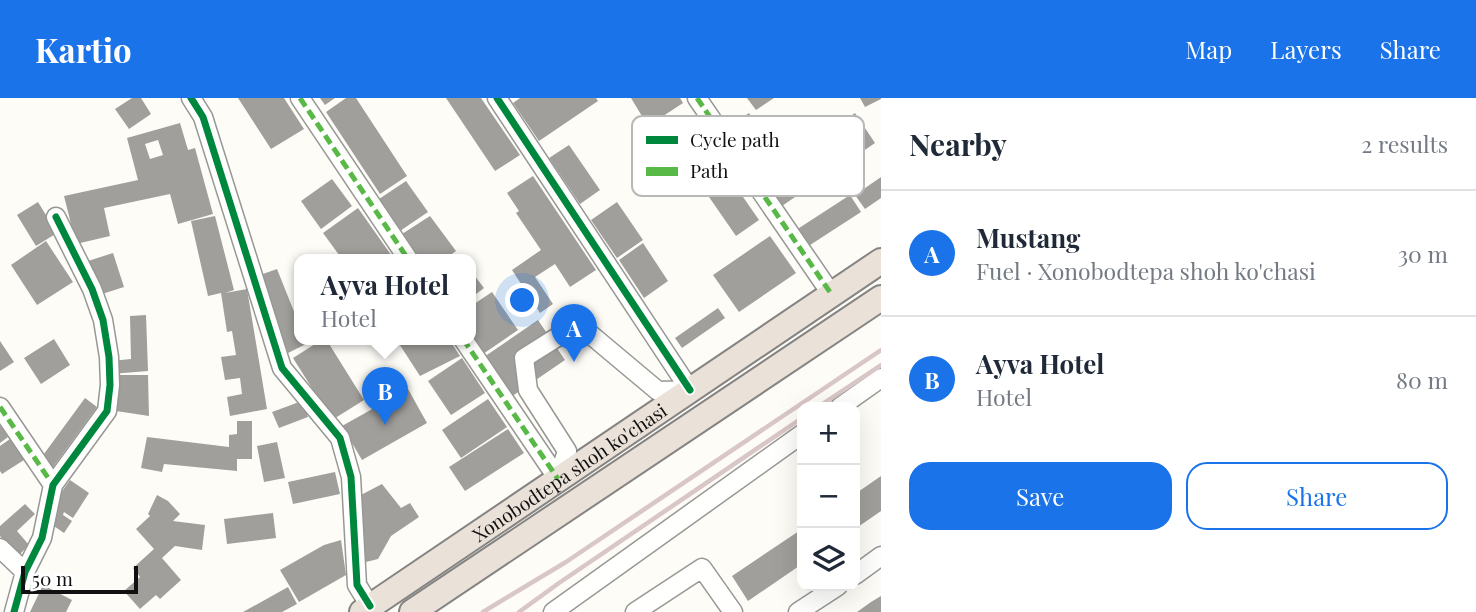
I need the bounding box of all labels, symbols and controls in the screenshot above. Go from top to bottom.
text: Kartio [35,27,132,71]
text: Map [1186,33,1232,65]
text: Layers [1270,33,1342,65]
text: Share [1380,33,1441,65]
legend [632,116,864,196]
text: Nearby [909,124,1007,164]
text: Cycle path [690,126,780,152]
text: 2 results [1361,128,1448,159]
text: Path [690,157,728,183]
text: Mustang [976,220,1080,255]
text: A [924,238,940,269]
text: 30 m [1398,238,1448,269]
popup [294,254,476,345]
text: Fuel · Xonobodtepa shoh ko'chasi [976,255,1316,286]
text: Ayva Hotel [321,267,449,302]
your location [505,283,539,317]
text: Hotel [321,302,377,333]
pin: A [551,304,597,362]
text: Ayva Hotel [976,346,1104,381]
text: B [924,364,940,395]
text: 80 m [1396,364,1448,395]
pin: B [362,367,408,425]
text: Hotel [976,381,1032,412]
street label: Xonobodtepa shoh ko'chasi [467,397,672,547]
map controls [797,402,860,591]
button: + [797,402,860,465]
button: Save [909,462,1172,530]
button: Share [1186,462,1448,530]
button: − [797,465,860,528]
button: layers [797,528,860,591]
scale bar [21,563,138,595]
text: 50 m [32,565,73,591]

